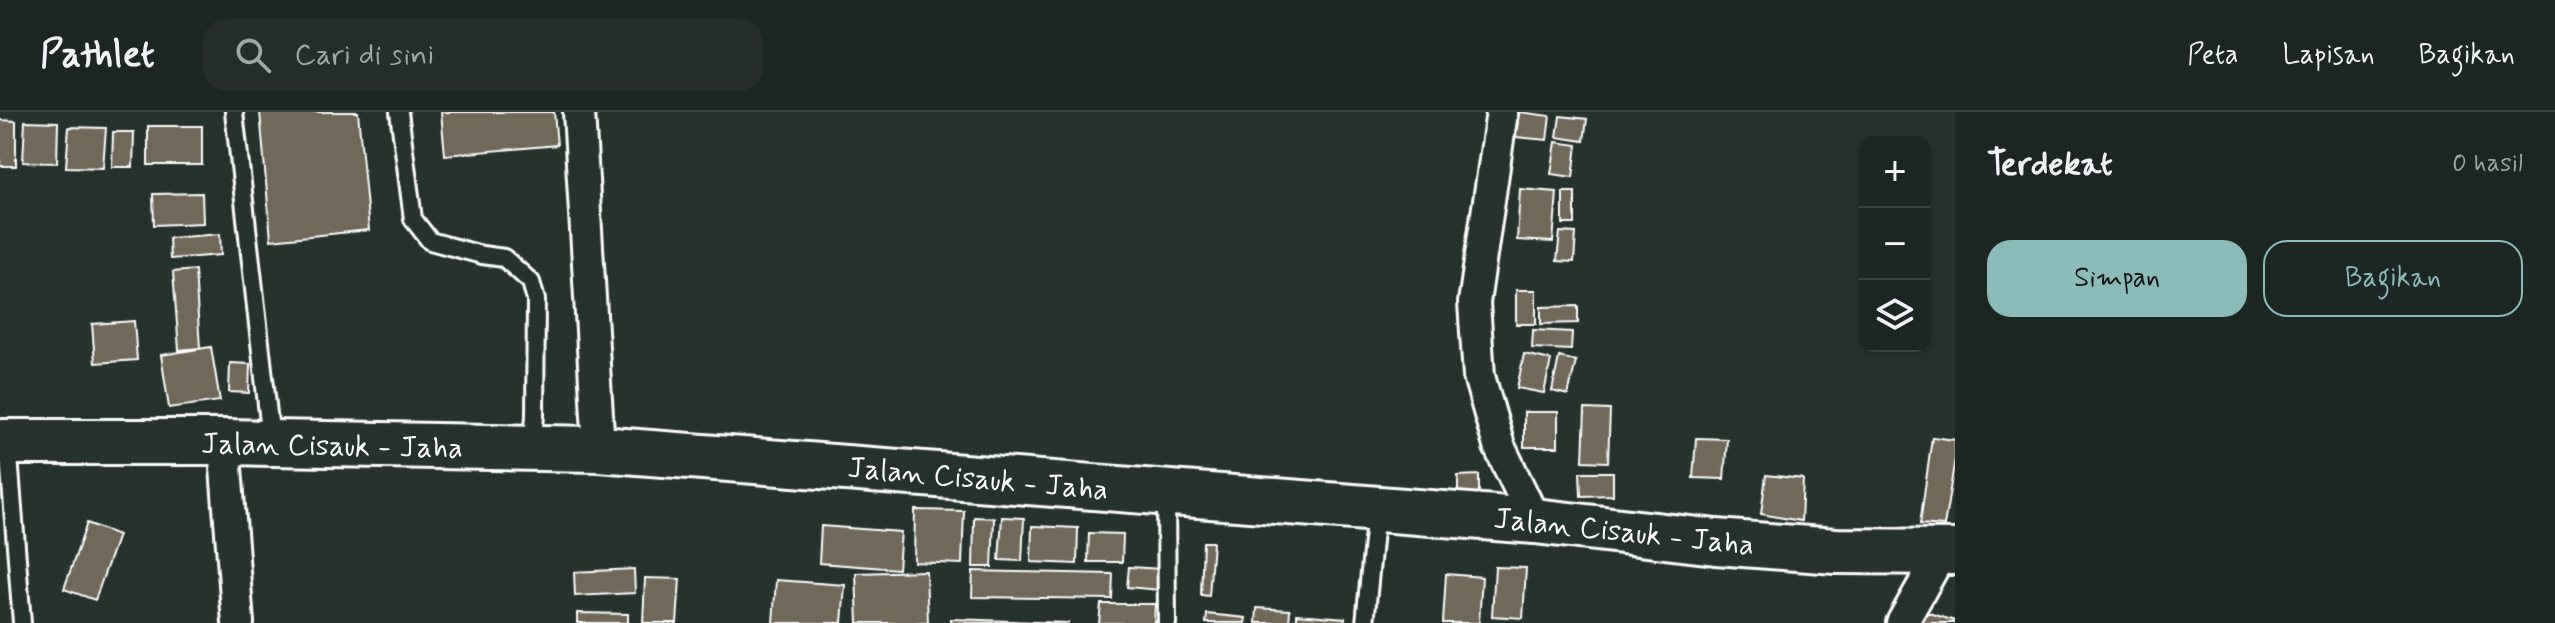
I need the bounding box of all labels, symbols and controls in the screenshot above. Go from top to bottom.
search box [203,19,763,91]
text: Pathlet [40,31,155,80]
icon: search [231,33,275,77]
text: Cari di sini [295,36,434,75]
text: Peta [2187,37,2238,74]
text: Lapisan [2282,37,2375,74]
text: Bagikan [2419,37,2515,74]
map controls [1859,136,1931,352]
button: + [1859,136,1931,208]
text: Terdekat [1987,142,2113,187]
text: 0 hasil [2452,147,2523,181]
button: − [1859,208,1931,280]
button: Simpan [1987,240,2247,317]
button: Bagikan [2263,240,2523,317]
button: layers [1859,280,1931,352]
street label: Jalan Cisauk - Jaha [201,425,463,468]
street label: Jalan Cisauk - Jaha [846,449,1110,510]
street label: Jalan Cisauk - Jaha [1492,499,1756,566]

